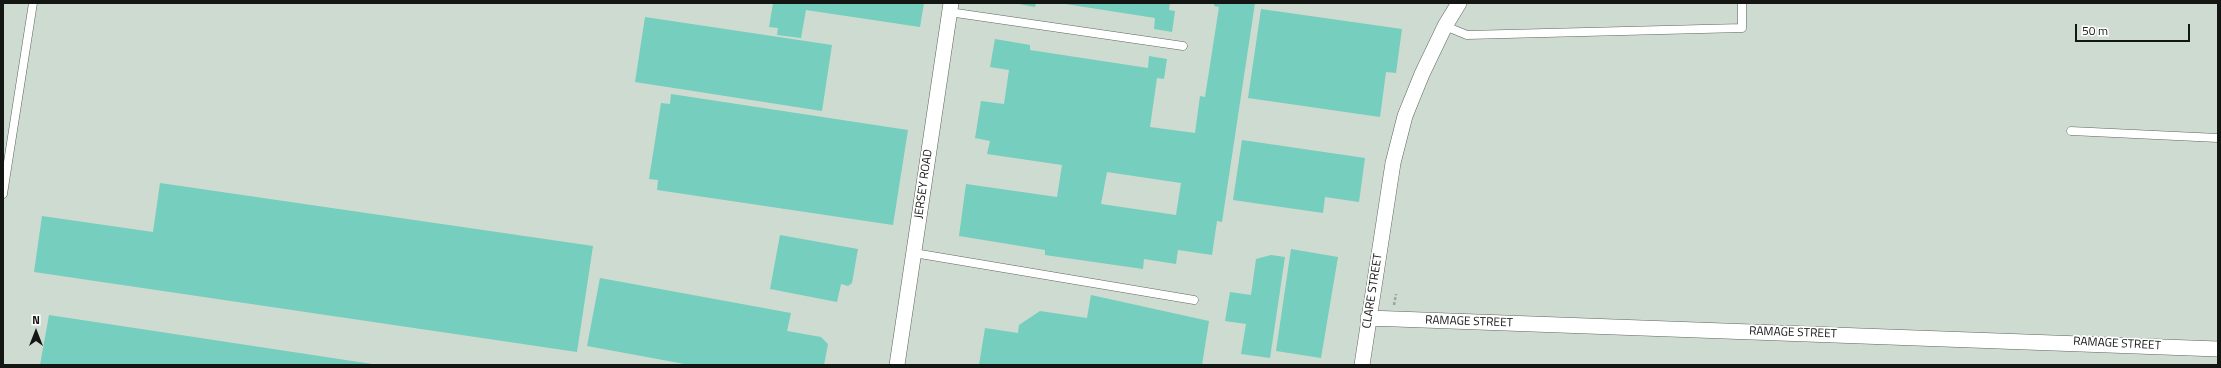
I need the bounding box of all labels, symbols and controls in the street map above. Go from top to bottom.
scale bar [2077,16,2192,42]
text: 50 m [2082,21,2108,40]
street label: JERSEY ROAD [912,148,936,220]
street label: CLARE STREET [1360,252,1386,330]
north arrow [16,312,56,352]
text: N [32,312,40,328]
street label: RAMAGE STREET [1425,313,1513,331]
street label: RAMAGE STREET [1749,324,1837,342]
street label: RAMAGE STREET [2073,335,2161,353]

